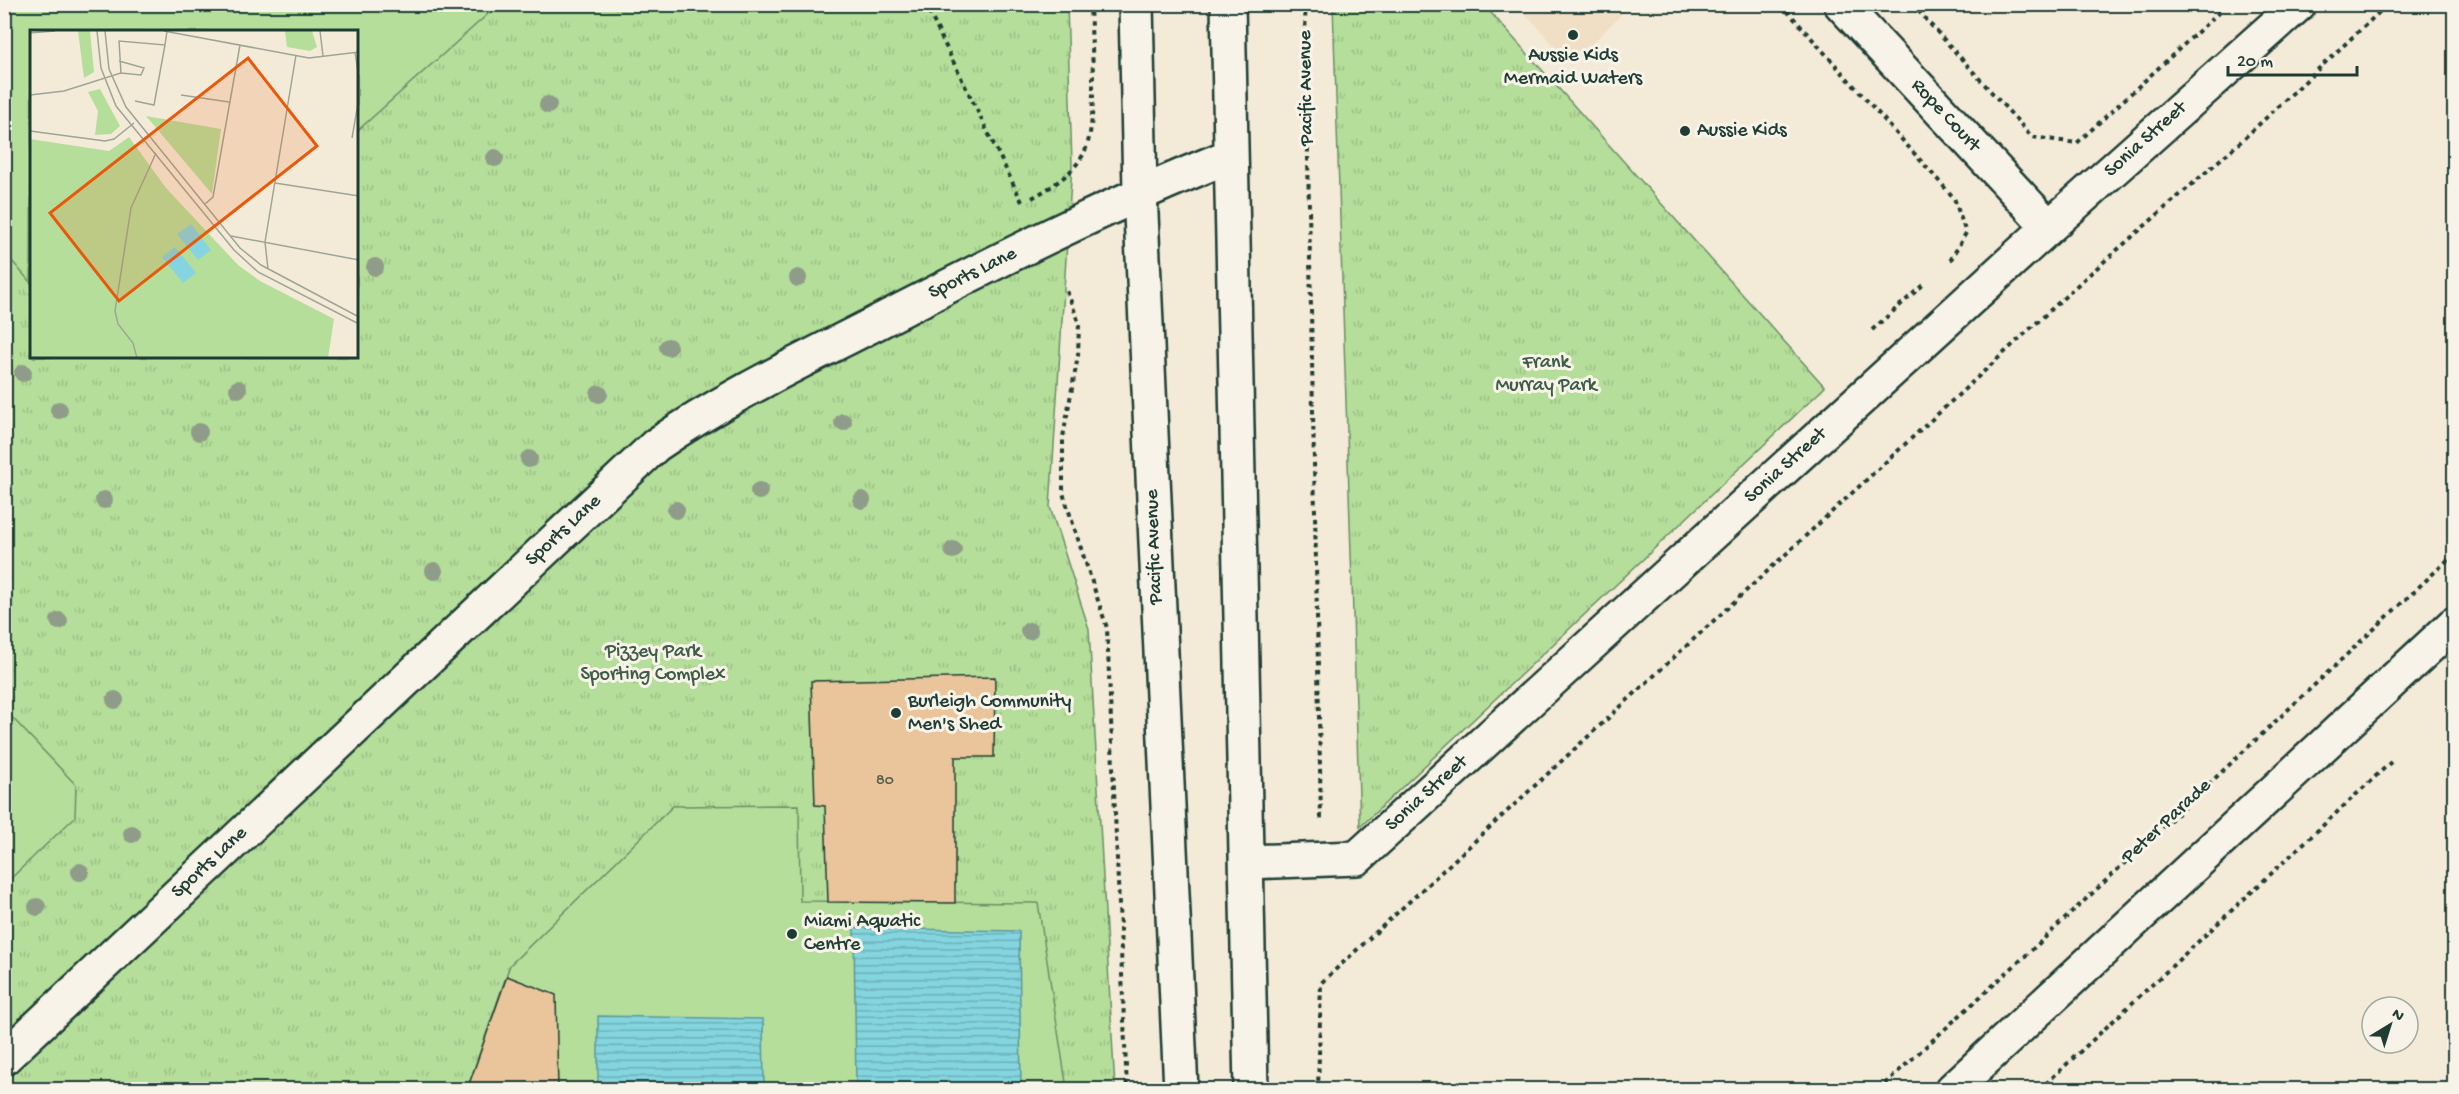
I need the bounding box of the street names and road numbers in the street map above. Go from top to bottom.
street label: Pacific Avenue [1294,29,1320,147]
street label: Rope Court [1905,75,1986,159]
street label: Sonia Street [2100,96,2193,183]
street label: Sports Lane [925,243,1021,305]
street label: Sonia Street [1740,422,1833,509]
street label: Pacific Avenue [1141,488,1169,606]
street label: Sports Lane [521,490,607,572]
street label: Sonia Street [1381,750,1474,837]
street label: Peter Parade [2117,774,2217,870]
street label: Sports Lane [167,822,253,904]

